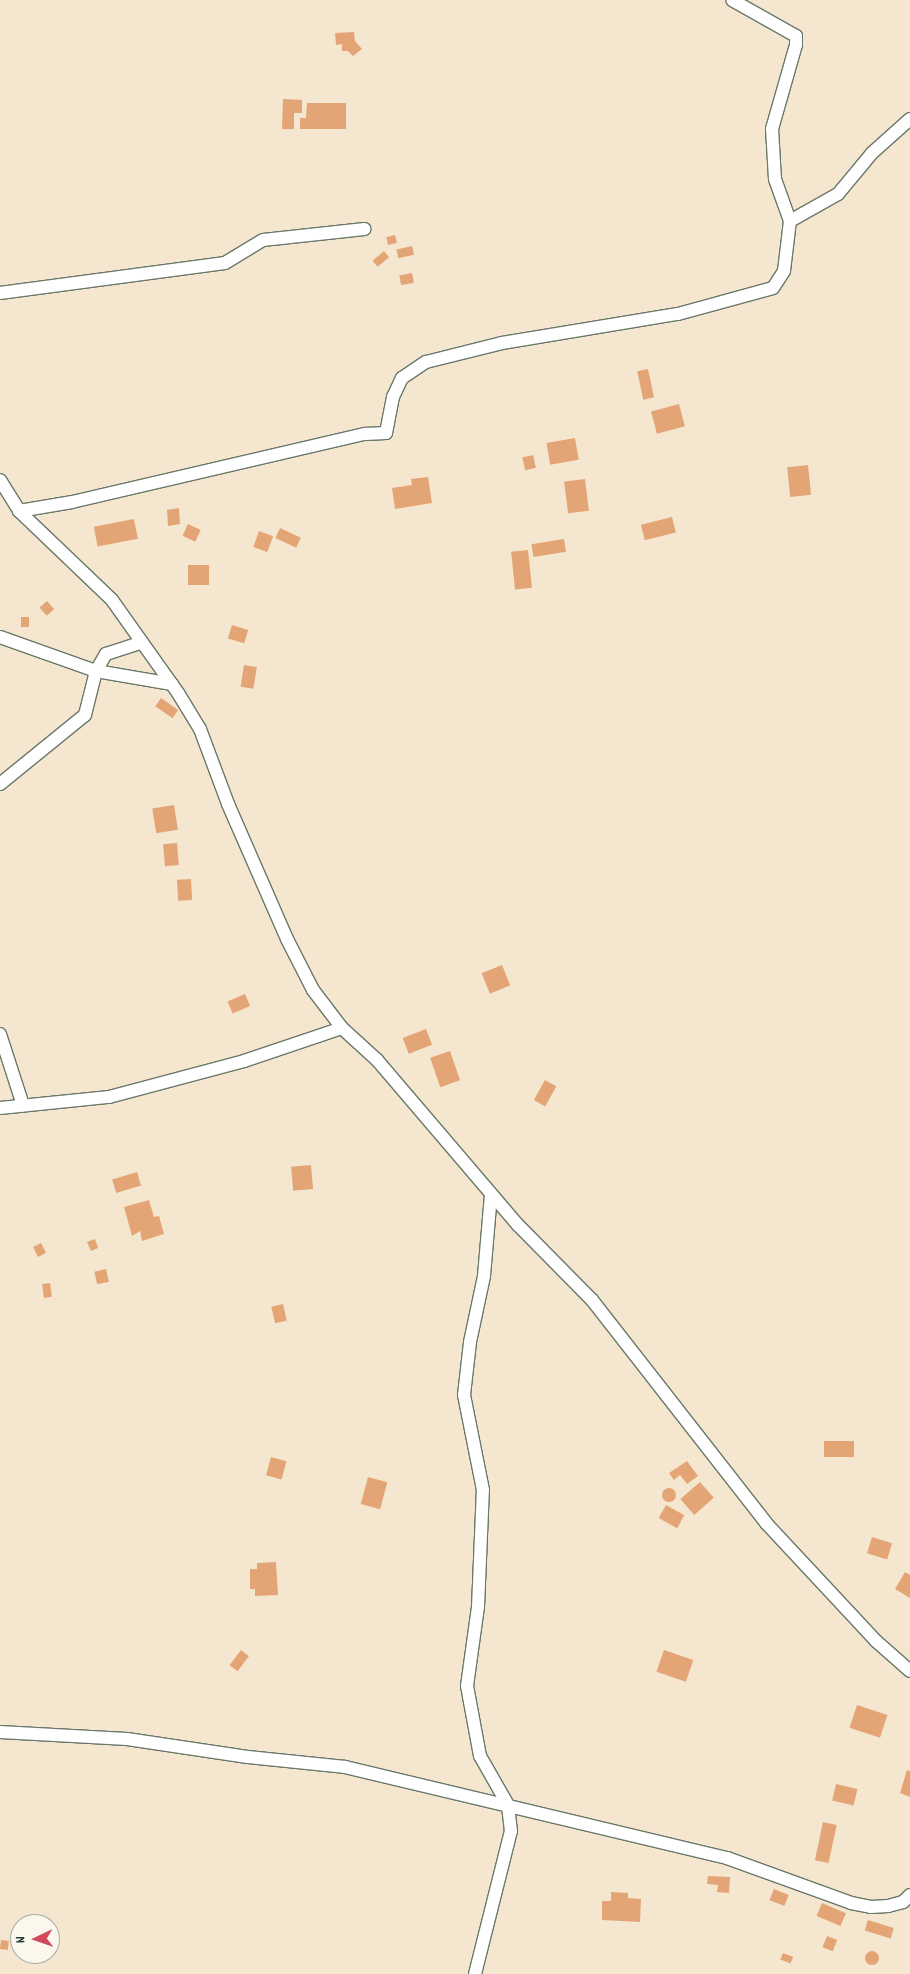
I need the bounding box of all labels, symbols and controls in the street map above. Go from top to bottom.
north arrow [10,1914,60,1964]
text: N [11,1936,31,1944]

